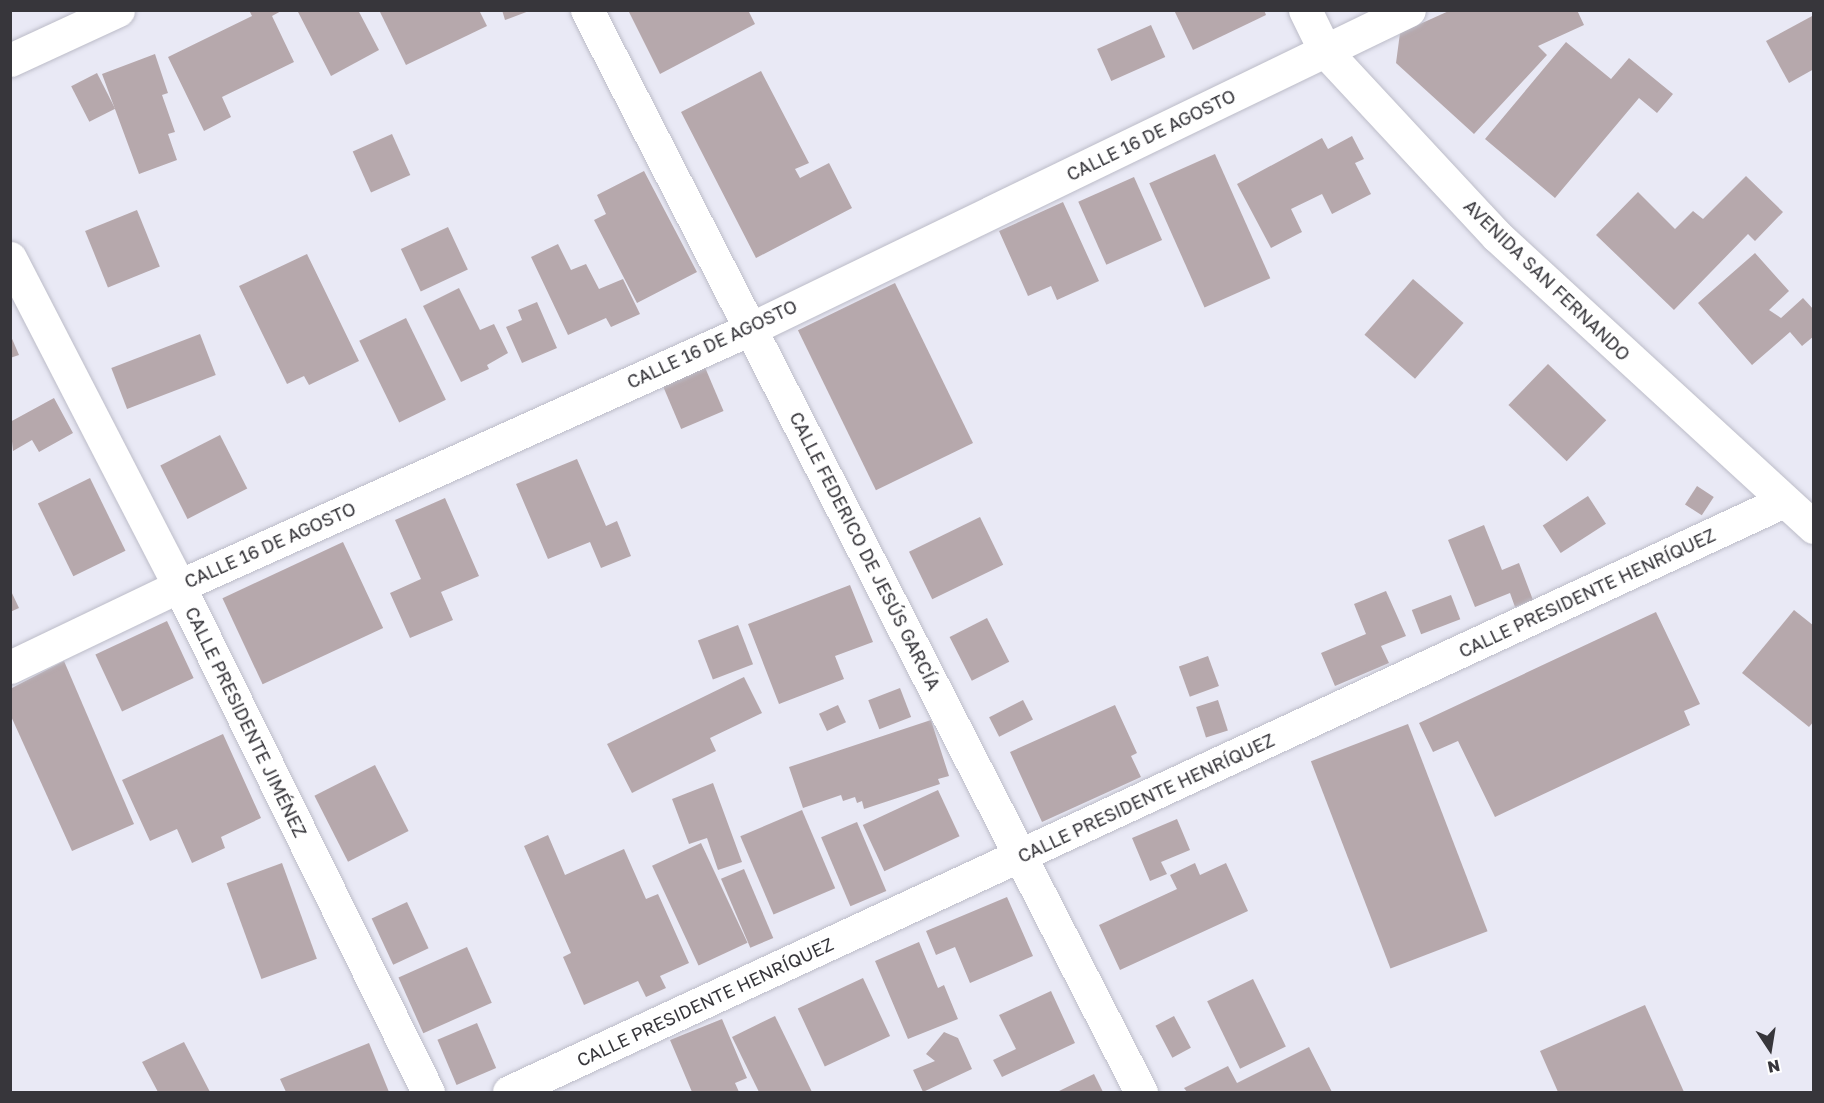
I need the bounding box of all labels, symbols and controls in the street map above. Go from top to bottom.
street label: CALLE 16 DE AGOSTO [1063,85,1239,185]
street label: AVENIDA SAN FERNANDO [1459,195,1635,365]
street label: CALLE 16 DE AGOSTO [623,295,801,393]
street label: CALLE FEDERICO DE JESÚS GARCÍA [785,408,945,694]
street label: CALLE 16 DE AGOSTO [181,497,359,593]
street label: CALLE PRESIDENTE HENRÍQUEZ [1455,524,1719,662]
street label: CALLE PRESIDENTE JIMÉNEZ [181,603,311,841]
street label: CALLE PRESIDENTE HENRÍQUEZ [1014,729,1278,867]
street label: CALLE PRESIDENTE HENRÍQUEZ [573,933,837,1071]
north arrow [1740,1019,1800,1079]
text: N [1766,1056,1782,1078]

